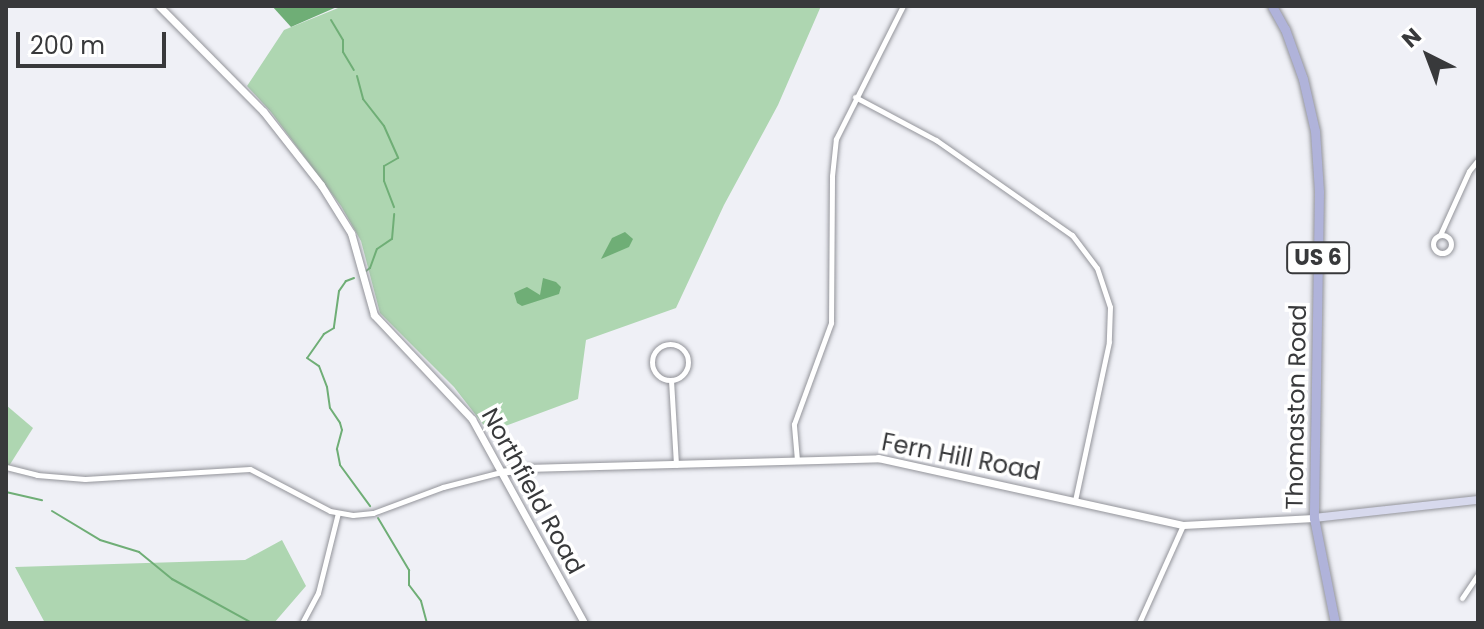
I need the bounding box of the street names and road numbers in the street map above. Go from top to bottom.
road number: US 6 [1286,240,1350,276]
street label: Thomaston Road [1280,304,1312,510]
street label: Northfield Road [476,403,590,579]
street label: Fern Hill Road [879,428,1043,486]

